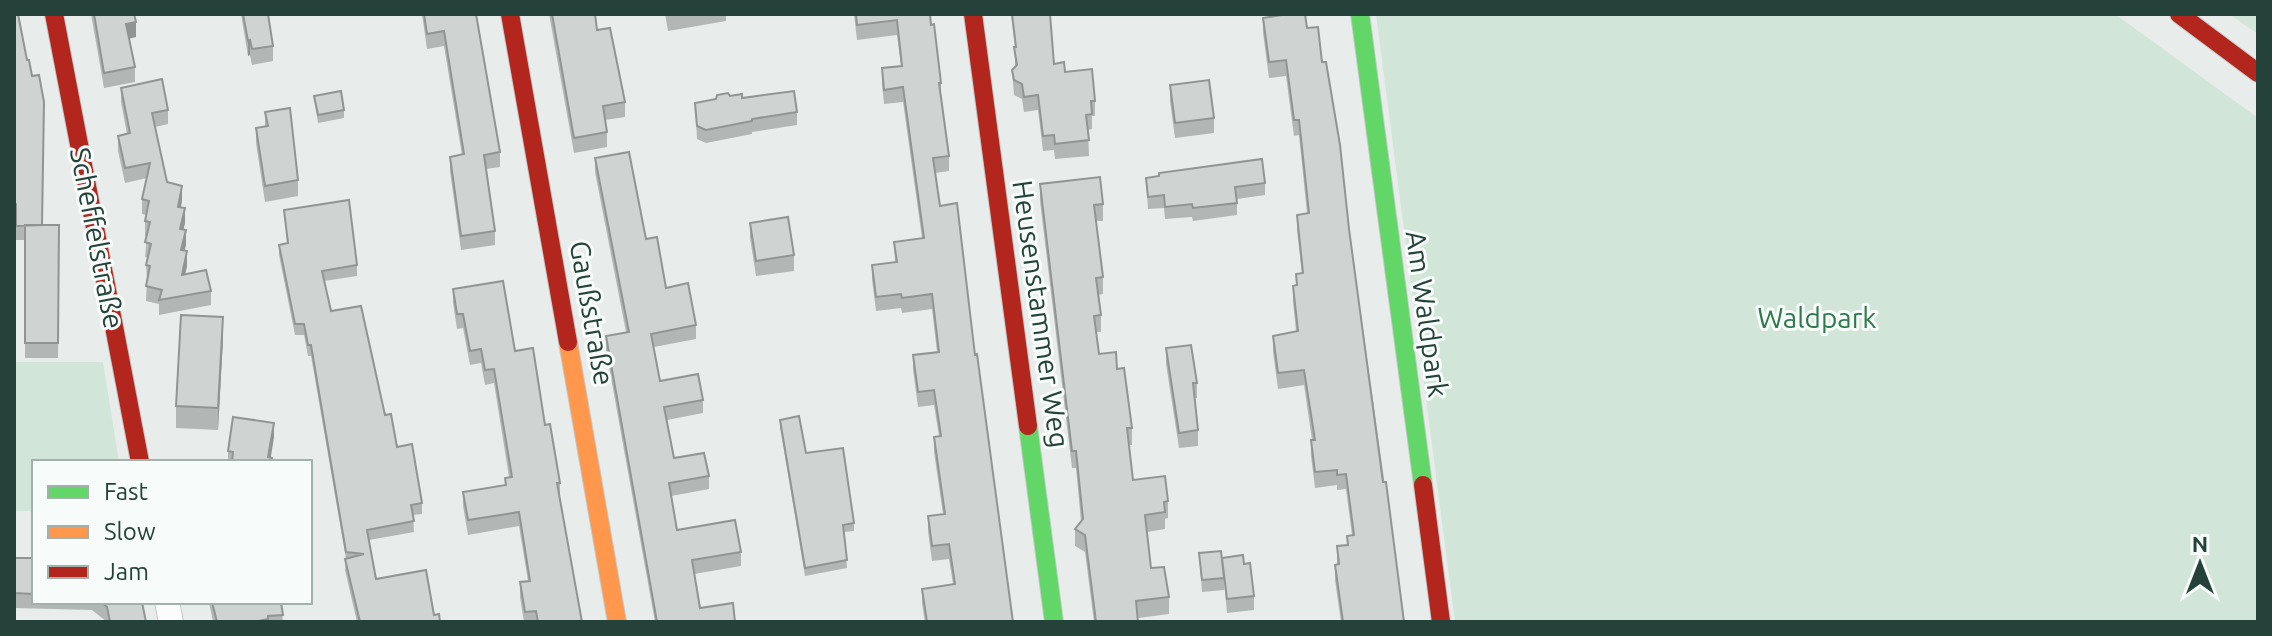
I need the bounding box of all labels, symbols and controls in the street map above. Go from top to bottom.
street label: Scheffelstraße [65,145,130,331]
street label: Heusenstammer Weg [1007,178,1076,450]
street label: Am Waldpark [1400,229,1455,399]
street label: Gaußstraße [565,238,620,388]
park label: Waldpark [1758,302,1876,333]
legend [32,460,312,604]
text: Fast [104,478,148,505]
text: Slow [104,518,156,545]
north arrow [2160,524,2240,604]
text: N [2192,531,2208,556]
text: Jam [104,558,149,585]

